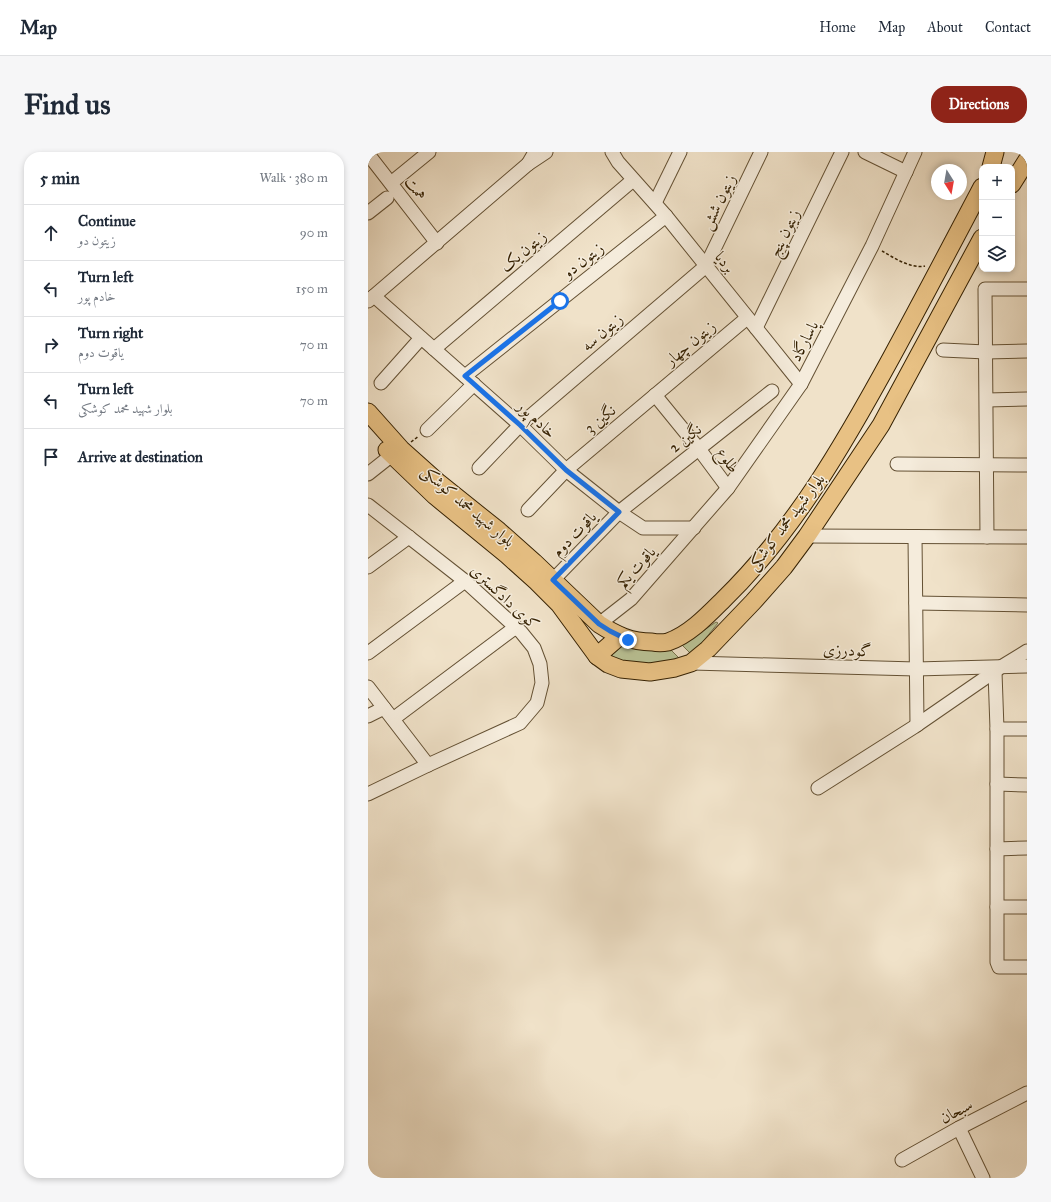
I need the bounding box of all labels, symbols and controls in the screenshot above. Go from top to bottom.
text: Map [20,16,57,39]
text: Home [819,19,856,36]
text: Map [878,19,905,36]
text: About [927,19,963,36]
text: Contact [985,19,1031,36]
button: Directions [931,86,1027,123]
text: Find us [24,87,110,122]
north arrow [931,164,967,200]
map controls [979,164,1015,272]
button: + [979,164,1015,200]
text: 5 min [40,168,80,189]
text: Walk · 380 m [259,170,328,186]
street label: زیتون شش [696,171,740,233]
street label: همت [401,172,431,204]
button: − [979,200,1015,236]
street label: زیتون پنج [764,206,808,262]
text: Continue [78,212,136,230]
icon: ahead [40,222,62,244]
text: 90 m [300,225,328,241]
street label: زیتون یک [496,226,551,277]
text: زیتون دو [78,233,116,249]
button: layers [979,236,1015,272]
street label: زیتون دو [557,238,608,284]
street label: بردیا [710,248,739,277]
text: Turn left [78,268,134,286]
icon: left [40,278,62,300]
text: 150 m [296,281,328,297]
text: خادم پور [78,289,116,305]
route start [551,292,569,310]
street label: زیتون سه [578,309,627,356]
street label: زیتون چهار [659,316,720,372]
street label: پاسارگاد [786,317,824,365]
text: Turn right [78,324,143,342]
icon: right [40,334,62,356]
text: 70 m [300,337,328,353]
text: یاقوت دوم [78,345,124,361]
text: Turn left [78,380,134,398]
icon: left [40,390,62,412]
text: 70 m [300,393,328,409]
street label: خادم پور [509,395,560,445]
street label: نگین 3 [580,400,619,437]
text: بلوار شهید محمد کوشکی [78,401,173,417]
street label: نگین 2 [664,419,705,457]
street label: طلوع [709,444,744,479]
icon: arrive [40,446,62,468]
text: Arrive at destination [78,448,203,466]
street label: بلوار شهید محمد کوشکی [416,461,519,552]
street label: بلوار شهید محمد کوشکی [743,470,830,575]
street label: یاقوت دوم [548,507,605,564]
street label: یاقوت یکم [612,542,665,596]
street label: کوی دادگستری [466,560,543,634]
route end [619,631,637,649]
street label: گودرزی [823,640,871,661]
street label: سبحان [936,1095,976,1127]

